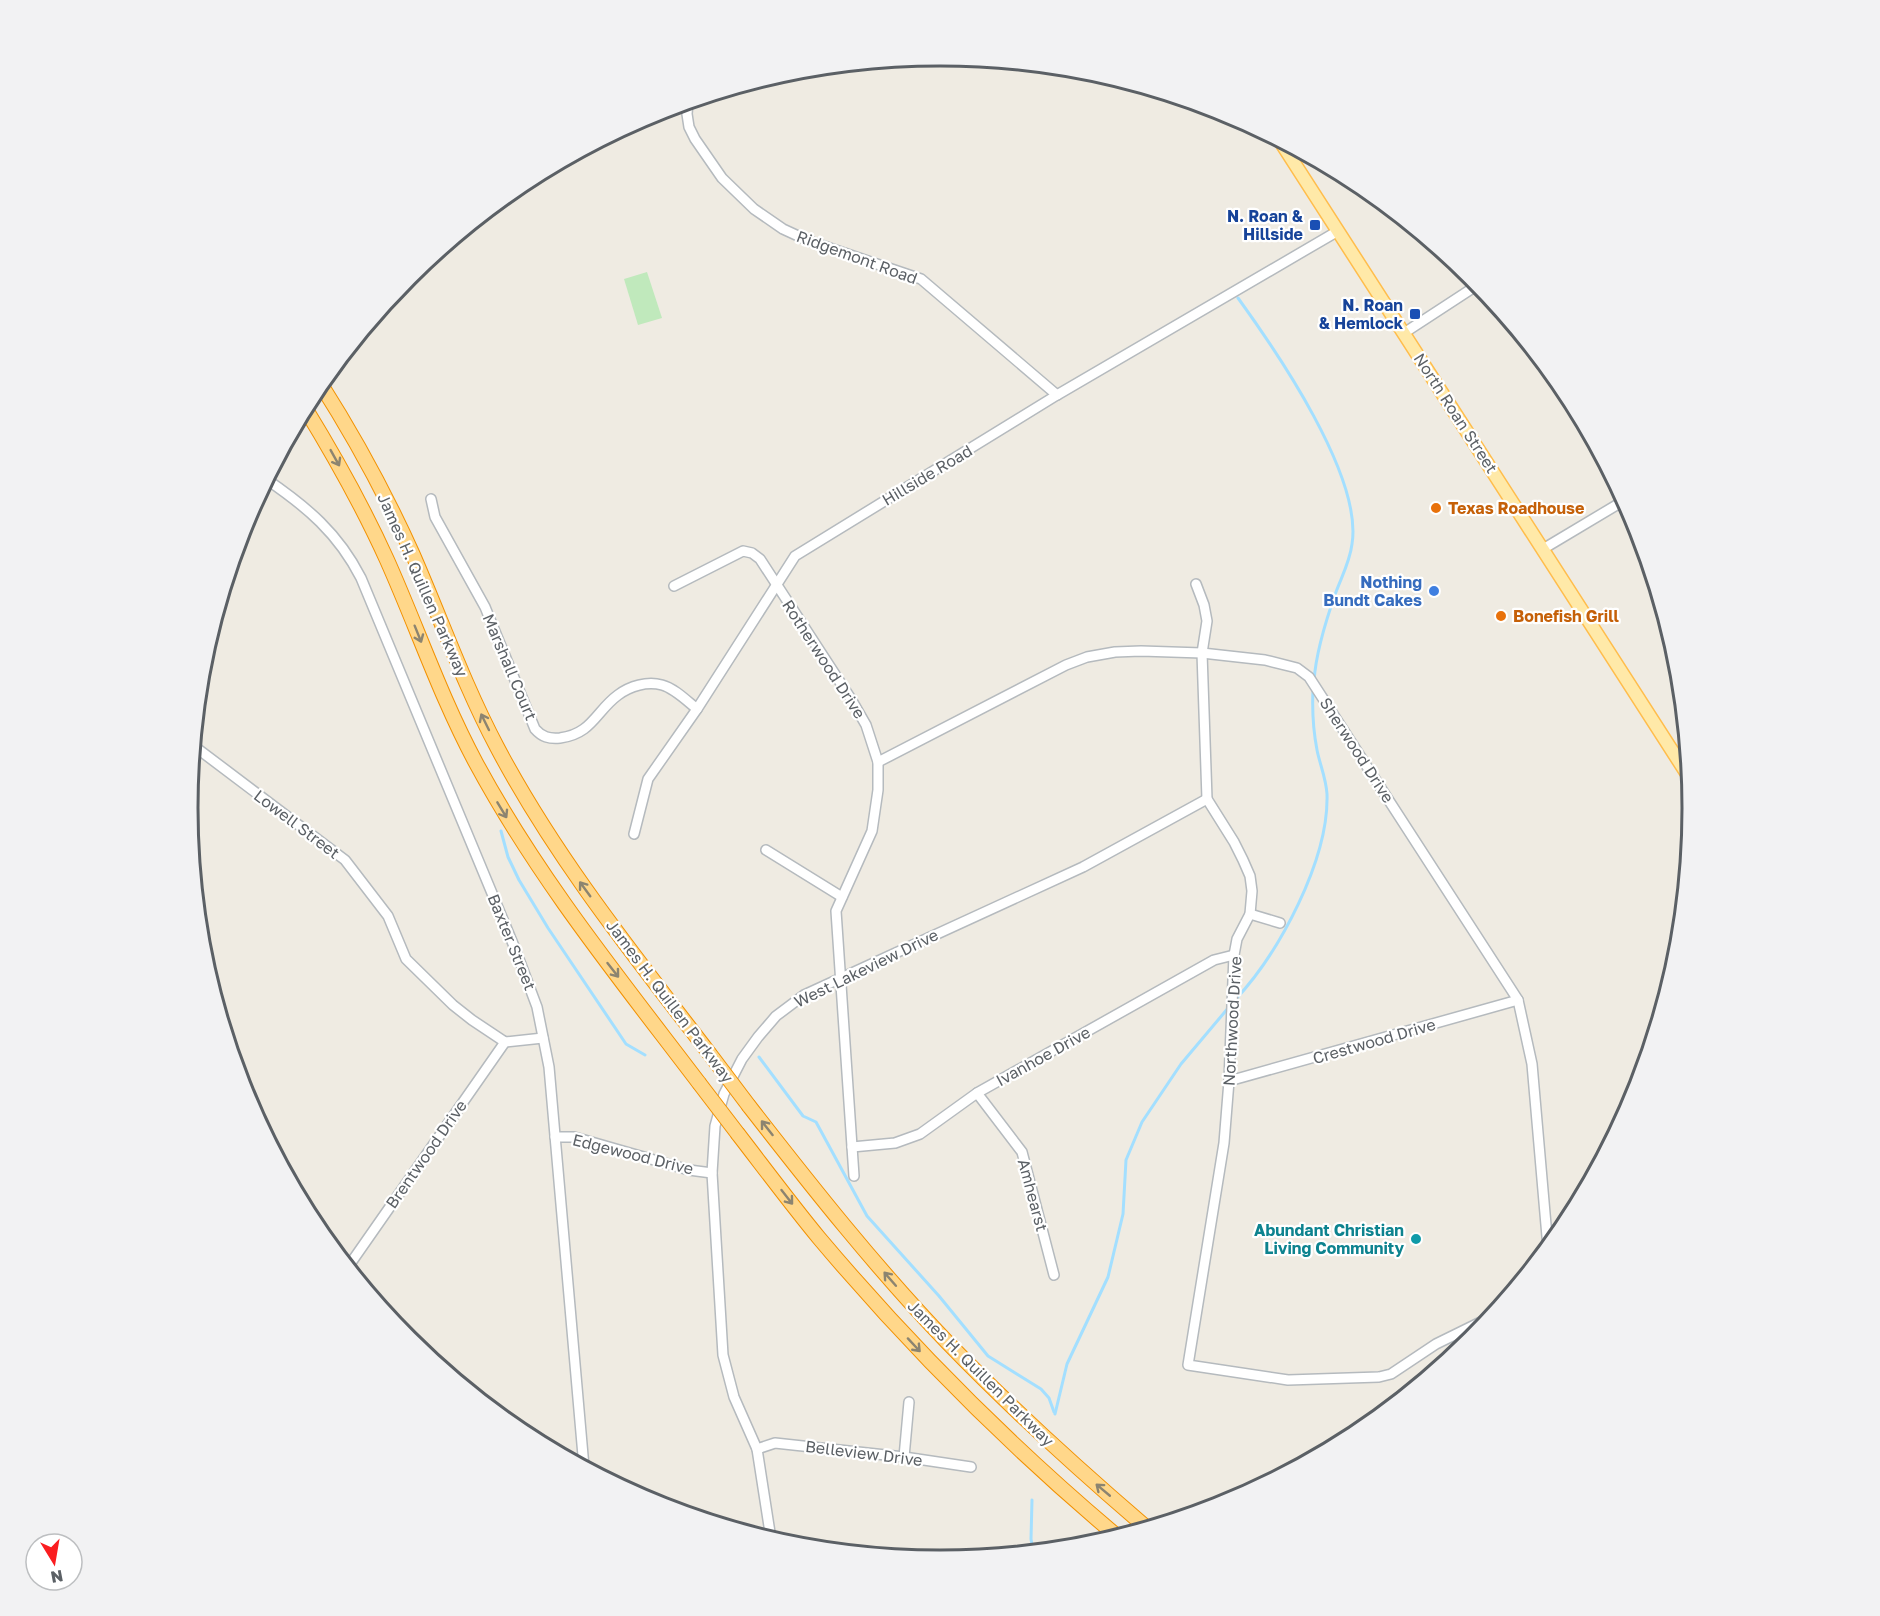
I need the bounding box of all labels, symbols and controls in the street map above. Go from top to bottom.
place label: N. Roan & Hillside [1227,206,1304,244]
marker: N. Roan & Hillside [1308,218,1322,232]
street label: Ridgemont Road [794,226,920,288]
place label: N. Roan & Hemlock [1319,295,1404,333]
marker: N. Roan & Hemlock [1408,307,1422,321]
street label: North Roan Street [1410,349,1502,477]
street label: Hillside Road [878,440,976,510]
one-way arrow [329,449,341,466]
street label: James H. Quillen Parkway [373,490,473,680]
place label: Texas Roadhouse [1448,498,1584,518]
marker: Texas Roadhouse [1429,501,1443,515]
place label: Nothing Bundt Cakes [1323,572,1422,610]
marker: Nothing Bundt Cakes [1427,584,1441,598]
street label: Rotherwood Drive [778,596,870,722]
place label: Bonefish Grill [1513,606,1620,626]
marker: Bonefish Grill [1494,609,1508,623]
street label: Marshall Court [479,611,541,723]
one-way arrow [413,624,424,643]
street label: Sherwood Drive [1316,694,1398,806]
one-way arrow [478,713,490,731]
street label: Lowell Street [250,785,344,863]
one-way arrow [497,801,509,818]
one-way arrow [579,882,591,898]
street label: Baxter Street [484,891,540,993]
street label: James H. Quillen Parkway [602,916,738,1086]
street label: West Lakeview Drive [791,924,941,1012]
street label: Northwood Drive [1219,956,1245,1086]
one-way arrow [606,962,619,978]
street label: Crestwood Drive [1310,1014,1438,1068]
street label: Ivanhoe Drive [992,1022,1094,1090]
street label: Brentwood Drive [381,1096,471,1212]
one-way arrow [760,1120,773,1136]
street label: Edgewood Drive [570,1129,696,1179]
street label: Amhearst [1014,1157,1052,1233]
one-way arrow [780,1189,793,1205]
place label: Abundant Christian Living Community [1254,1220,1404,1258]
marker: Abundant Christian Living Community [1409,1232,1423,1246]
one-way arrow [883,1271,896,1287]
street label: James H. Quillen Parkway [904,1296,1058,1450]
one-way arrow [907,1337,921,1352]
street label: Belleview Drive [804,1436,924,1470]
one-way arrow [1096,1483,1111,1497]
north arrow [24,1532,84,1592]
text: N [49,1566,65,1588]

